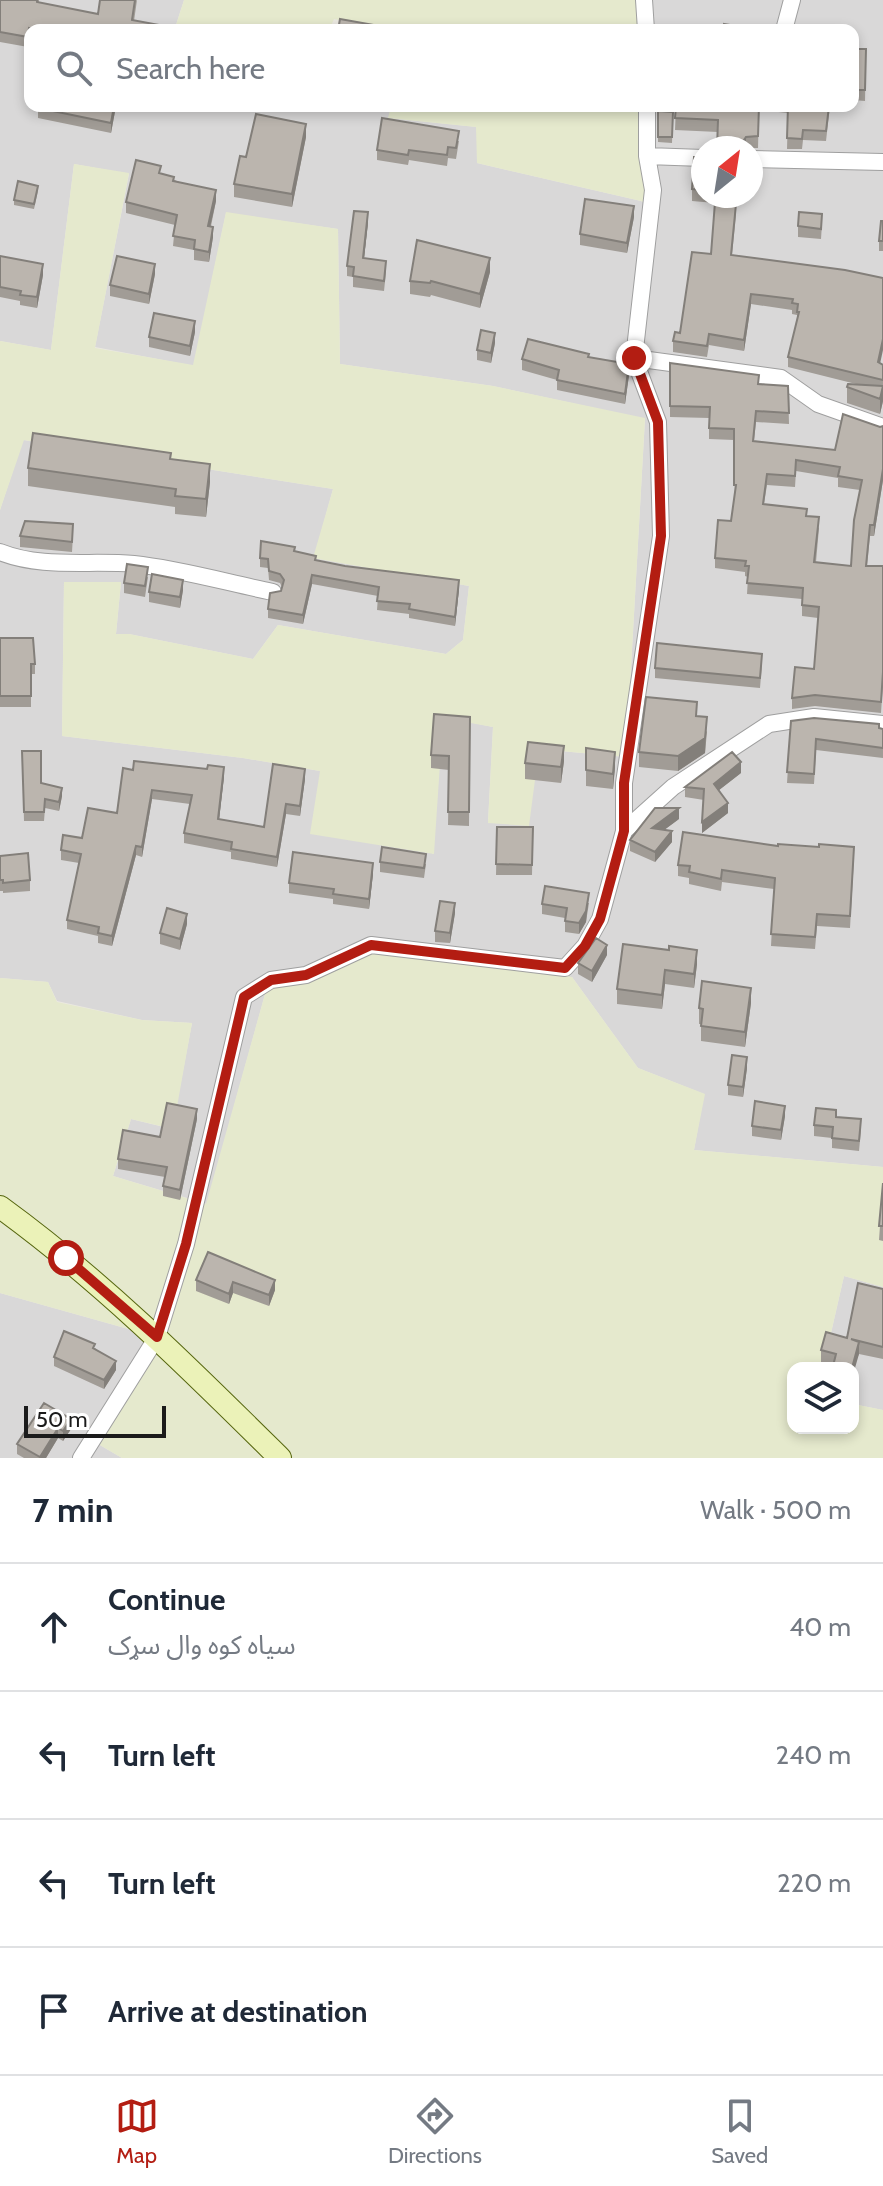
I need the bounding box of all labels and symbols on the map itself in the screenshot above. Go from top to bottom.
north arrow [691,136,763,208]
route end [616,340,652,376]
route start [48,1240,84,1276]
scale bar [24,1402,166,1438]

